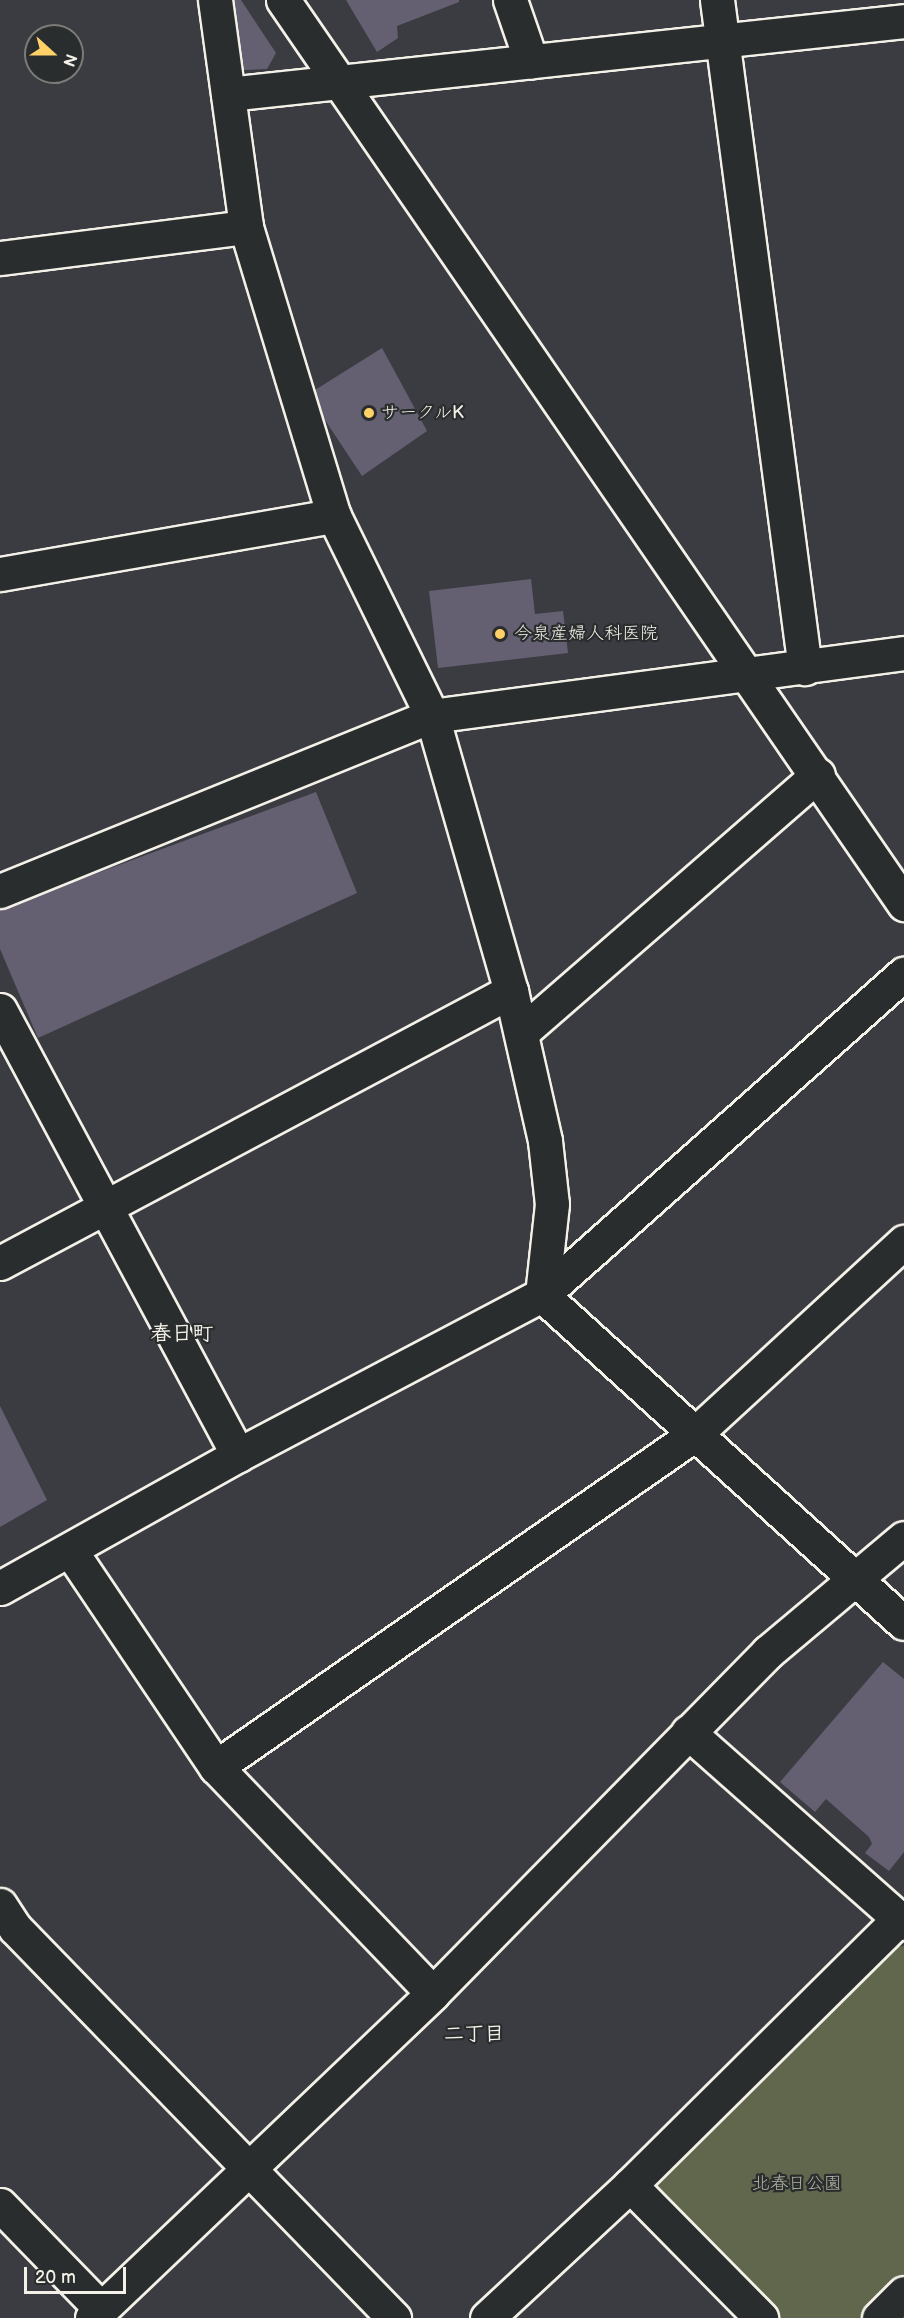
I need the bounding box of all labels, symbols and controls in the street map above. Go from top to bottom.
north arrow [24,24,84,84]
text: N [58,51,80,69]
place label: サークルK [381,402,465,424]
marker: サークルK [362,406,376,420]
place label: 今泉産婦人科医院 [514,623,658,645]
marker: 今泉産婦人科医院 [491,625,509,643]
district label: 春日町 [151,1321,213,1347]
district label: 二丁目 [444,2022,504,2046]
park label: 北春日公園 [752,2173,842,2195]
scale bar [27,2255,129,2293]
text: 20 m [35,2267,76,2288]

